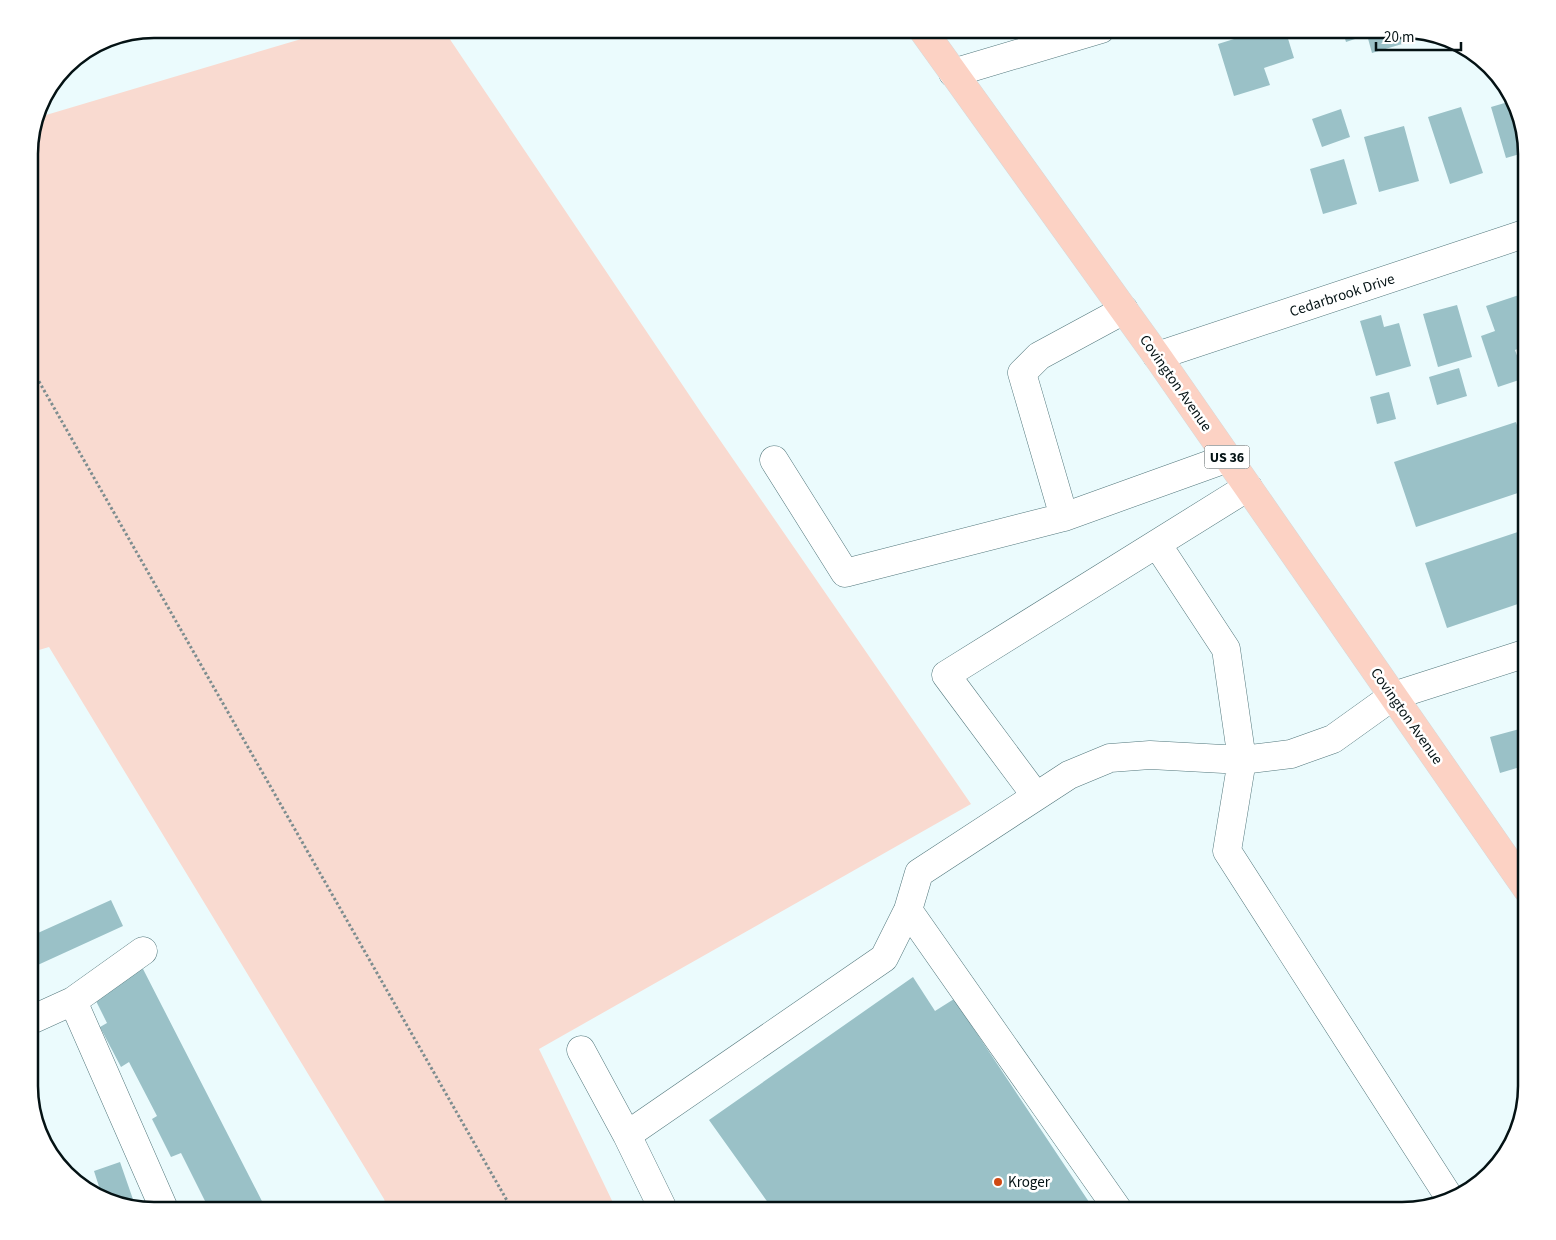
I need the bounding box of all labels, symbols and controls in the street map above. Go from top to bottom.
scale bar [1376,20,1461,52]
text: 20 m [1384,27,1414,48]
street label: Cedarbrook Drive [1287,269,1398,322]
street label: Covington Avenue [1134,331,1217,436]
road number: US 36 [1204,446,1250,468]
street label: Covington Avenue [1365,664,1448,769]
place label: Kroger [1008,1172,1051,1193]
marker: Kroger [992,1176,1004,1188]

